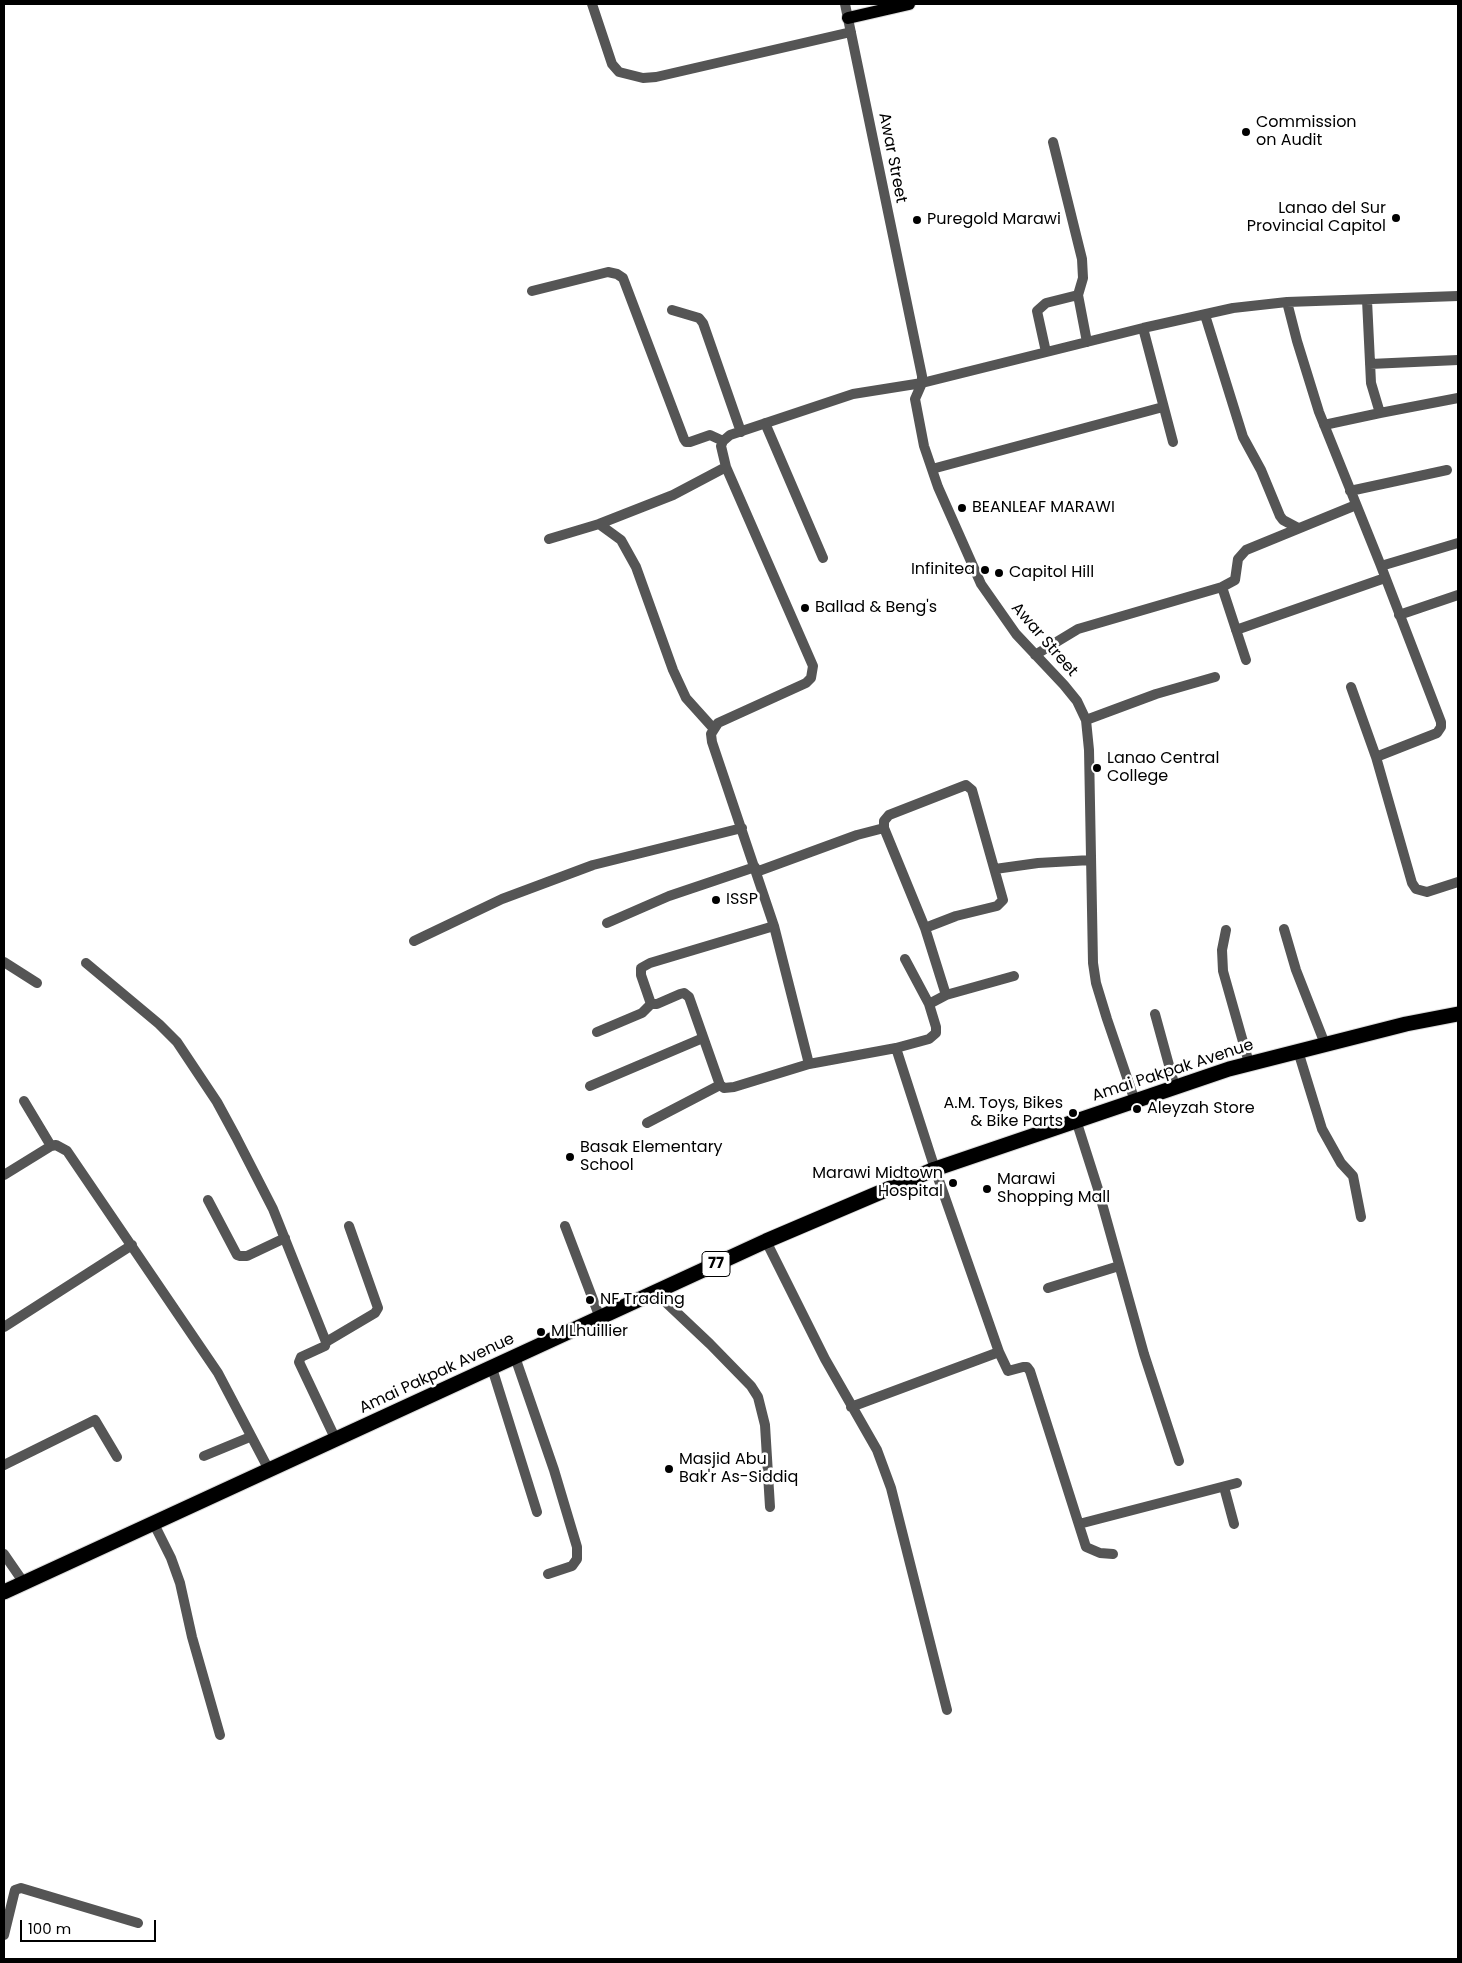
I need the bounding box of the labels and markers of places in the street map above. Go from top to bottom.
place label: Commission on Audit [1256,113,1357,151]
marker: Commission on Audit [1240,126,1252,138]
place label: Lanao del Sur Provincial Capitol [1247,199,1386,237]
place label: Puregold Marawi [927,210,1061,230]
marker: Lanao del Sur Provincial Capitol [1390,212,1402,224]
marker: Puregold Marawi [911,214,923,226]
place label: BEANLEAF MARAWI [972,498,1115,518]
marker: BEANLEAF MARAWI [956,502,968,514]
place label: Infinitea [911,560,975,580]
place label: Capitol Hill [1009,563,1094,583]
marker: Infinitea [979,564,991,576]
marker: Capitol Hill [993,567,1005,579]
place label: Ballad & Beng's [815,598,937,618]
marker: Ballad & Beng's [799,602,811,614]
place label: Lanao Central College [1107,749,1219,787]
marker: Lanao Central College [1091,762,1103,774]
place label: ISSP [726,890,758,910]
marker: ISSP [710,894,722,906]
place label: A.M. Toys, Bikes & Bike Parts [943,1094,1063,1132]
place label: Aleyzah Store [1147,1099,1255,1119]
marker: Aleyzah Store [1131,1103,1143,1115]
marker: A.M. Toys, Bikes & Bike Parts [1067,1107,1079,1119]
place label: Basak Elementary School [580,1138,723,1176]
marker: Basak Elementary School [564,1151,576,1163]
place label: Marawi Midtown Hospital [812,1164,943,1202]
place label: Marawi Shopping Mall [997,1170,1110,1208]
marker: Marawi Midtown Hospital [947,1177,959,1189]
marker: Marawi Shopping Mall [981,1183,993,1195]
place label: NF Trading [600,1290,685,1310]
marker: NF Trading [584,1294,596,1306]
place label: M Lhuillier [551,1322,628,1342]
marker: M Lhuillier [535,1326,547,1338]
place label: Masjid Abu Bak'r As-Siddiq [679,1450,798,1488]
marker: Masjid Abu Bak'r As-Siddiq [663,1463,675,1475]

